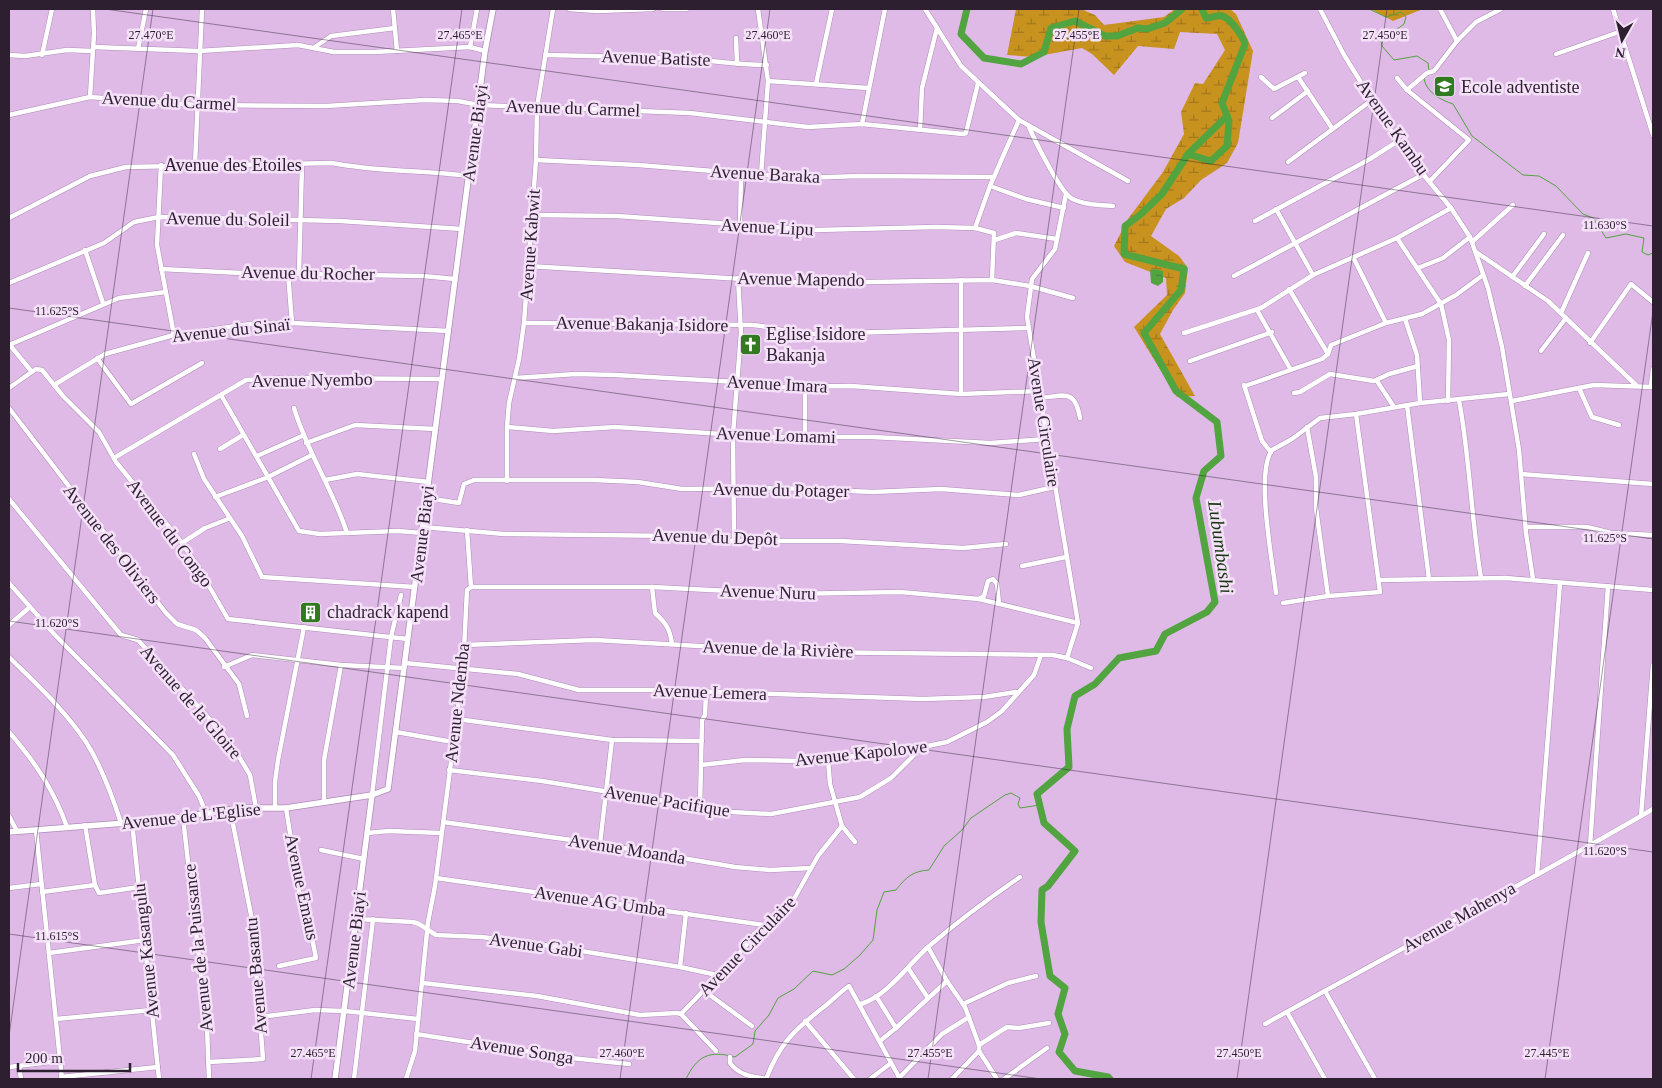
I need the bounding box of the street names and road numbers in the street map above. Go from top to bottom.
street label: Avenue Batiste [601,46,711,70]
street label: Avenue Kambu [1353,75,1433,179]
street label: Avenue Biayi [458,83,492,183]
street label: Avenue du Carmel [101,87,237,115]
street label: Avenue du Carmel [505,96,641,120]
street label: Avenue des Etoiles [164,155,302,175]
street label: Avenue Baraka [709,161,821,187]
street label: Avenue Kabwit [516,188,544,302]
street label: Avenue du Soleil [166,208,290,230]
street label: Avenue Lipu [720,215,814,239]
street label: Avenue du Rocher [241,262,375,284]
street label: Avenue Mapendo [737,268,865,290]
street label: Avenue Bakanja Isidore [556,312,728,336]
street label: Avenue du Sinaï [171,314,291,346]
street label: Avenue Circulaire [1024,356,1064,488]
street label: Avenue Nyembo [251,369,373,391]
street label: Avenue Imara [726,371,828,397]
street label: Avenue Lomami [716,423,836,447]
street label: Avenue du Congo [123,475,217,591]
street label: Avenue du Potager [713,479,849,501]
street label: Avenue des Oliviers [59,480,165,608]
street label: Avenue Biayi [406,484,438,584]
street label: Avenue du Depôt [652,525,778,549]
street label: Avenue Nuru [720,580,816,604]
street label: Avenue de la Rivière [702,636,854,662]
street label: Avenue de la Gloire [136,641,246,763]
street label: Avenue Ndemba [441,642,473,764]
street label: Avenue Lemera [653,680,767,704]
street label: Avenue Kapolowe [794,736,928,770]
street label: Avenue Pacifique [603,781,731,821]
street label: Avenue de L'Eglise [120,799,262,833]
street label: Avenue Moanda [567,830,687,868]
street label: Avenue Emaus [281,832,323,942]
street label: Avenue de la Puissance [179,863,217,1033]
street label: Avenue Mahenya [1399,878,1519,956]
street label: Avenue Kasangulu [129,882,163,1020]
street label: Avenue AG Umba [533,882,667,920]
street label: Avenue Biayi [338,890,370,990]
street label: Avenue Circulaire [694,892,800,1000]
street label: Avenue Basantu [241,917,271,1035]
street label: Avenue Gabi [488,929,584,961]
street label: Avenue Songa [469,1032,575,1068]

